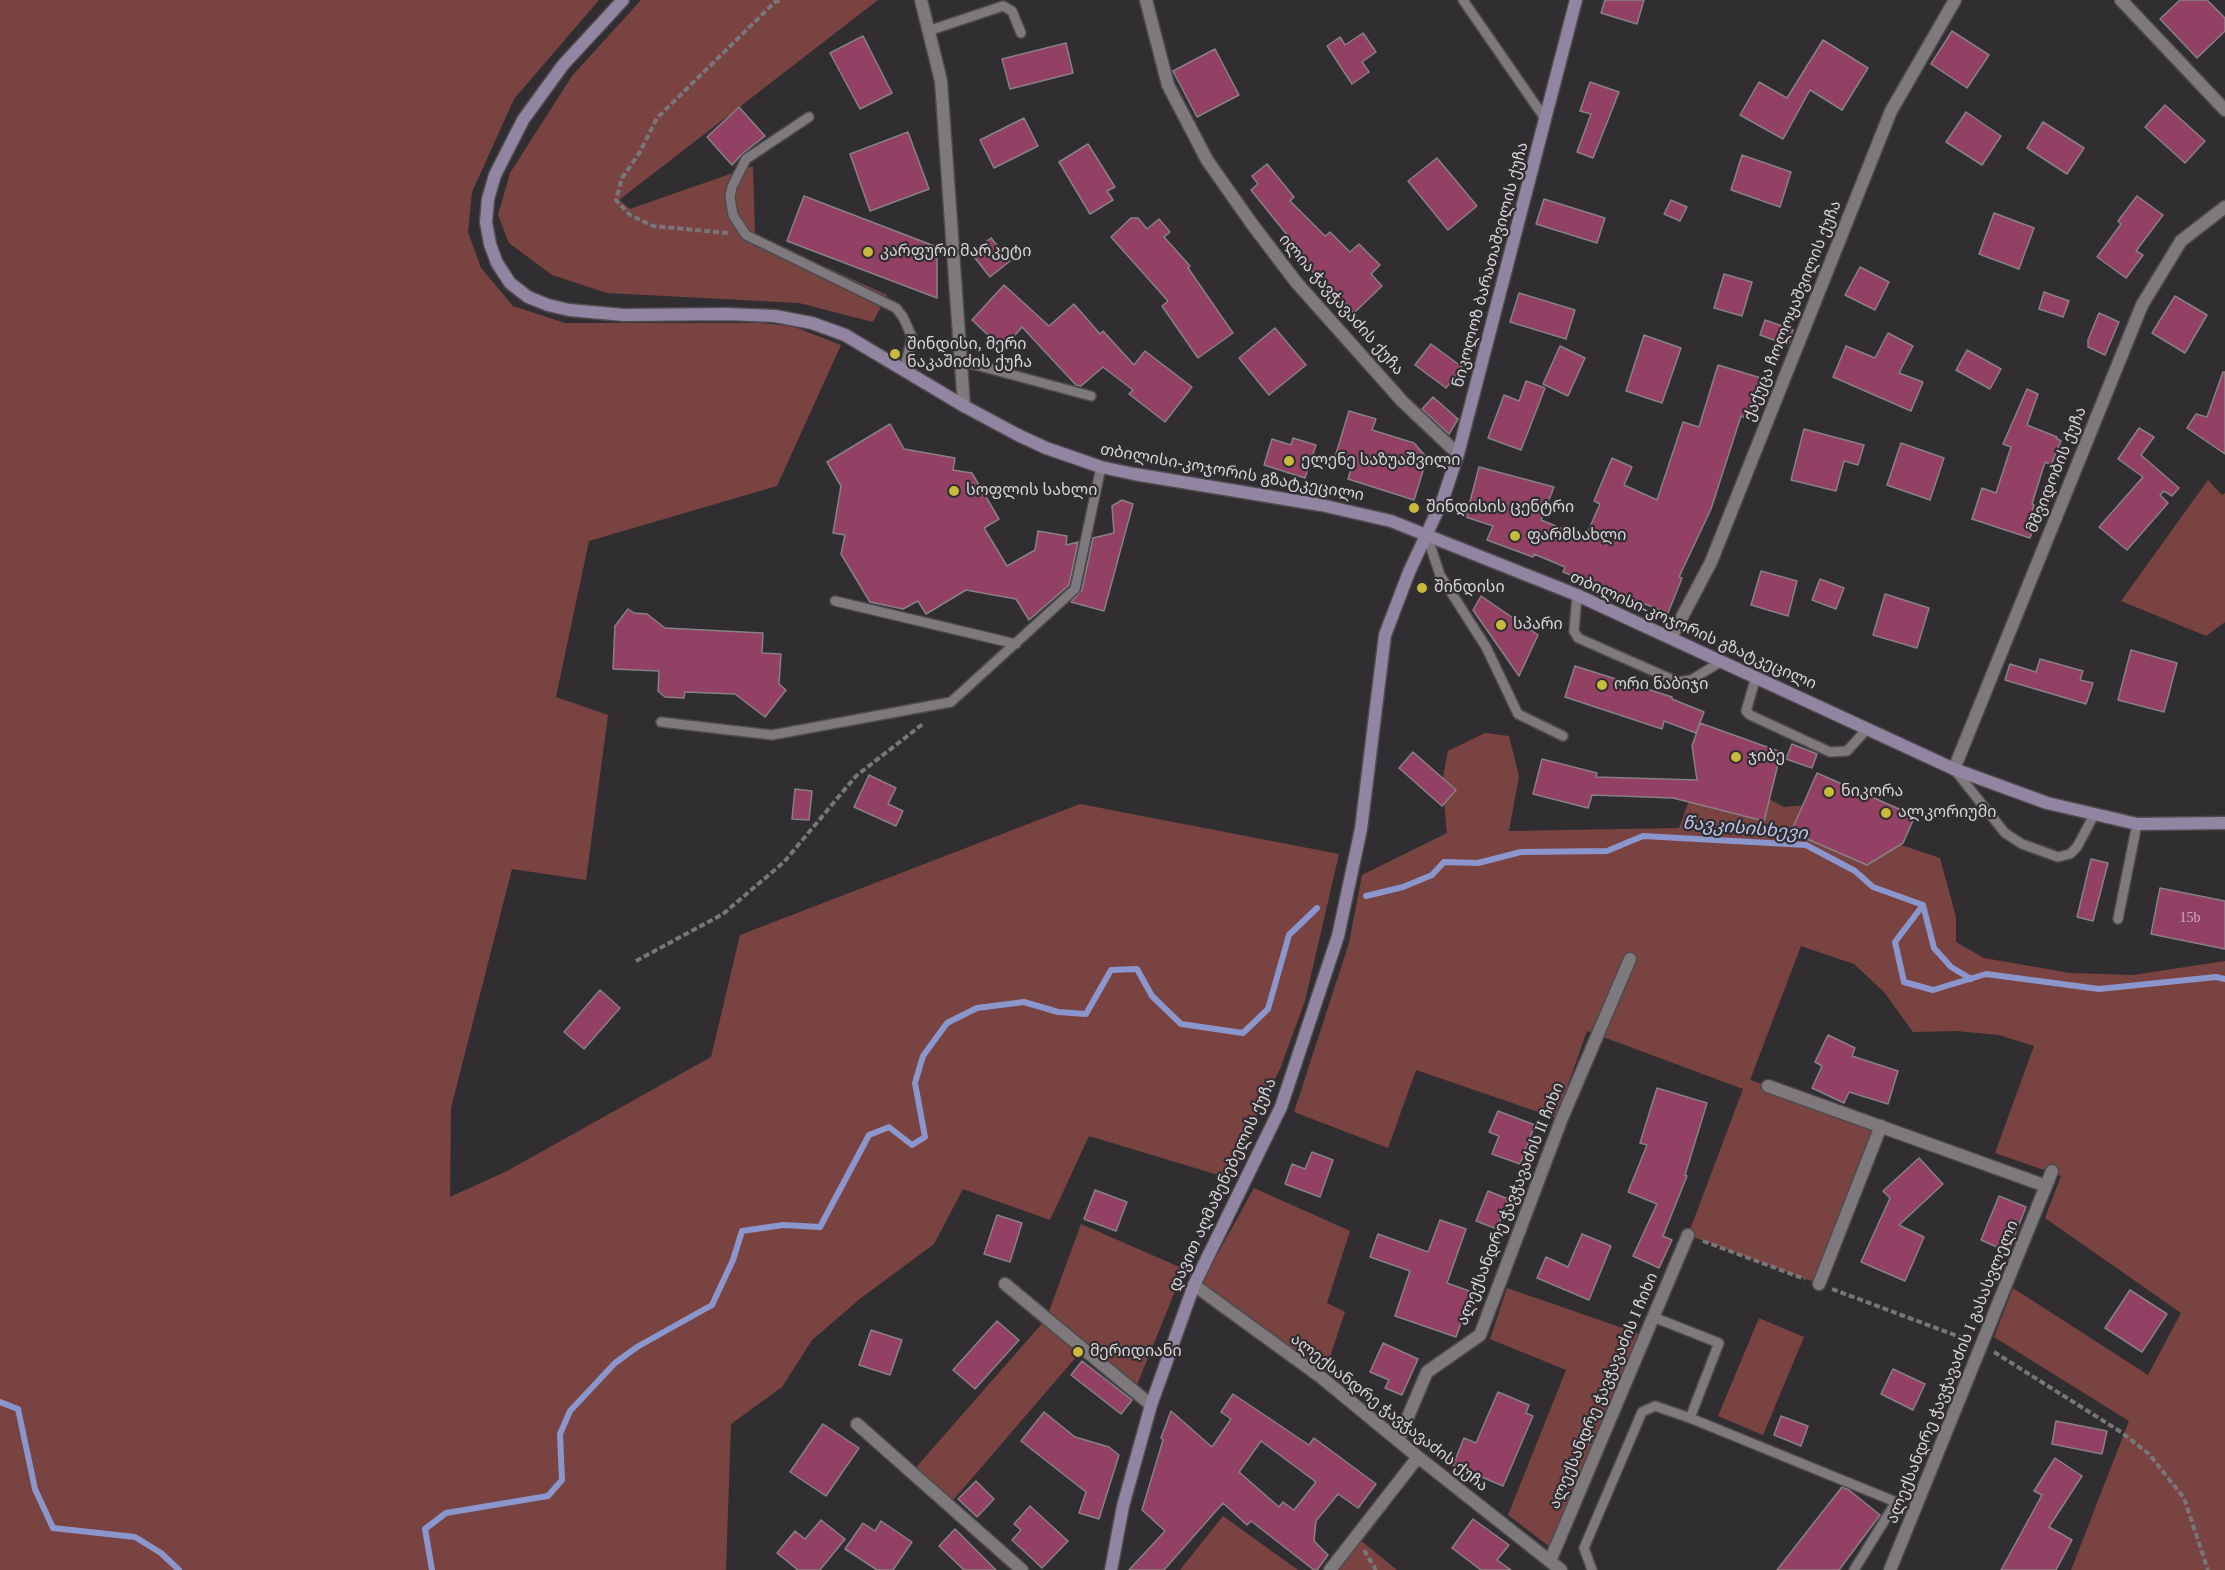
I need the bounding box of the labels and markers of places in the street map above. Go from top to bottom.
place label: კარფური მარკეტი [880,242,1031,262]
marker: კარფური მარკეტი [861,245,875,259]
place label: შინდისი, მერი ნაკაშიძის ქუჩა [907,335,1032,373]
marker: შინდისი, მერი ნაკაშიძის ქუჩა [888,347,902,361]
place label: ელენე საზუაშვილი [1301,451,1460,471]
marker: ელენე საზუაშვილი [1282,454,1296,468]
place label: სოფლის სახლი [966,481,1097,501]
marker: სოფლის სახლი [947,484,961,498]
place label: შინდისის ცენტრი [1426,498,1574,518]
marker: შინდისის ცენტრი [1407,501,1421,515]
place label: ფარმსახლი [1527,526,1626,546]
marker: ფარმსახლი [1508,529,1522,543]
place label: შინდისი [1434,578,1505,598]
marker: შინდისი [1415,581,1429,595]
place label: სპარი [1513,615,1563,635]
marker: სპარი [1494,618,1508,632]
place label: ორი ნაბიჯი [1614,675,1708,695]
marker: ორი ნაბიჯი [1595,678,1609,692]
place label: ჯიბე [1748,747,1785,767]
marker: ჯიბე [1729,750,1743,764]
place label: ნიკორა [1841,782,1903,802]
marker: ნიკორა [1822,785,1836,799]
place label: ალკორიუმი [1898,803,1997,823]
marker: ალკორიუმი [1879,806,1893,820]
place label: მერიდიანი [1090,1342,1182,1362]
marker: მერიდიანი [1071,1345,1085,1359]

